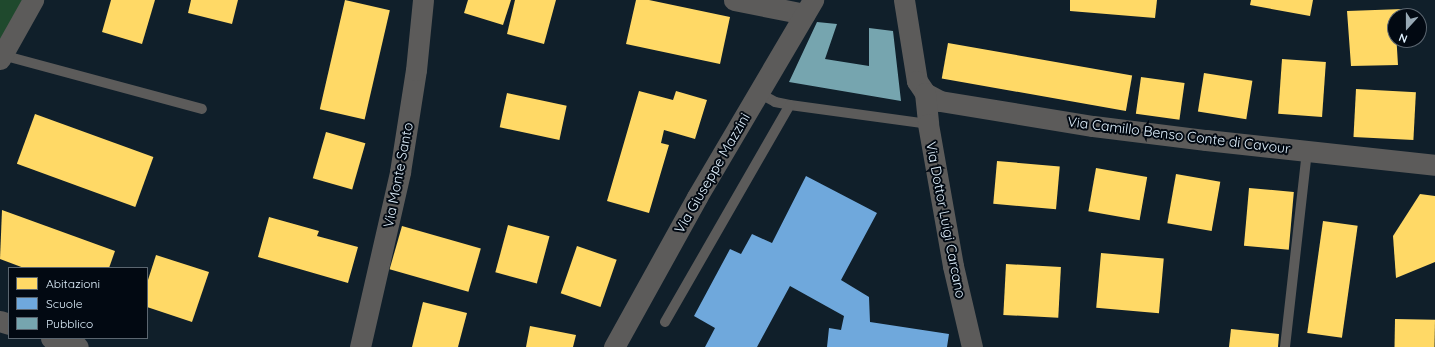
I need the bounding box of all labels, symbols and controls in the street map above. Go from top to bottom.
north arrow [1387,8,1427,48]
text: N [1397,30,1409,46]
street label: Via Giuseppe Mazzini [671,110,753,236]
street label: Via Camillo Benso Conte di Cavour [1067,113,1291,157]
street label: Via Monte Santo [380,121,416,229]
street label: Via Dottor Luigi Carcano [923,140,969,300]
legend [8,267,148,339]
text: Abitazioni [46,276,100,291]
text: Scuole [46,296,82,311]
text: Pubblico [46,316,93,331]

